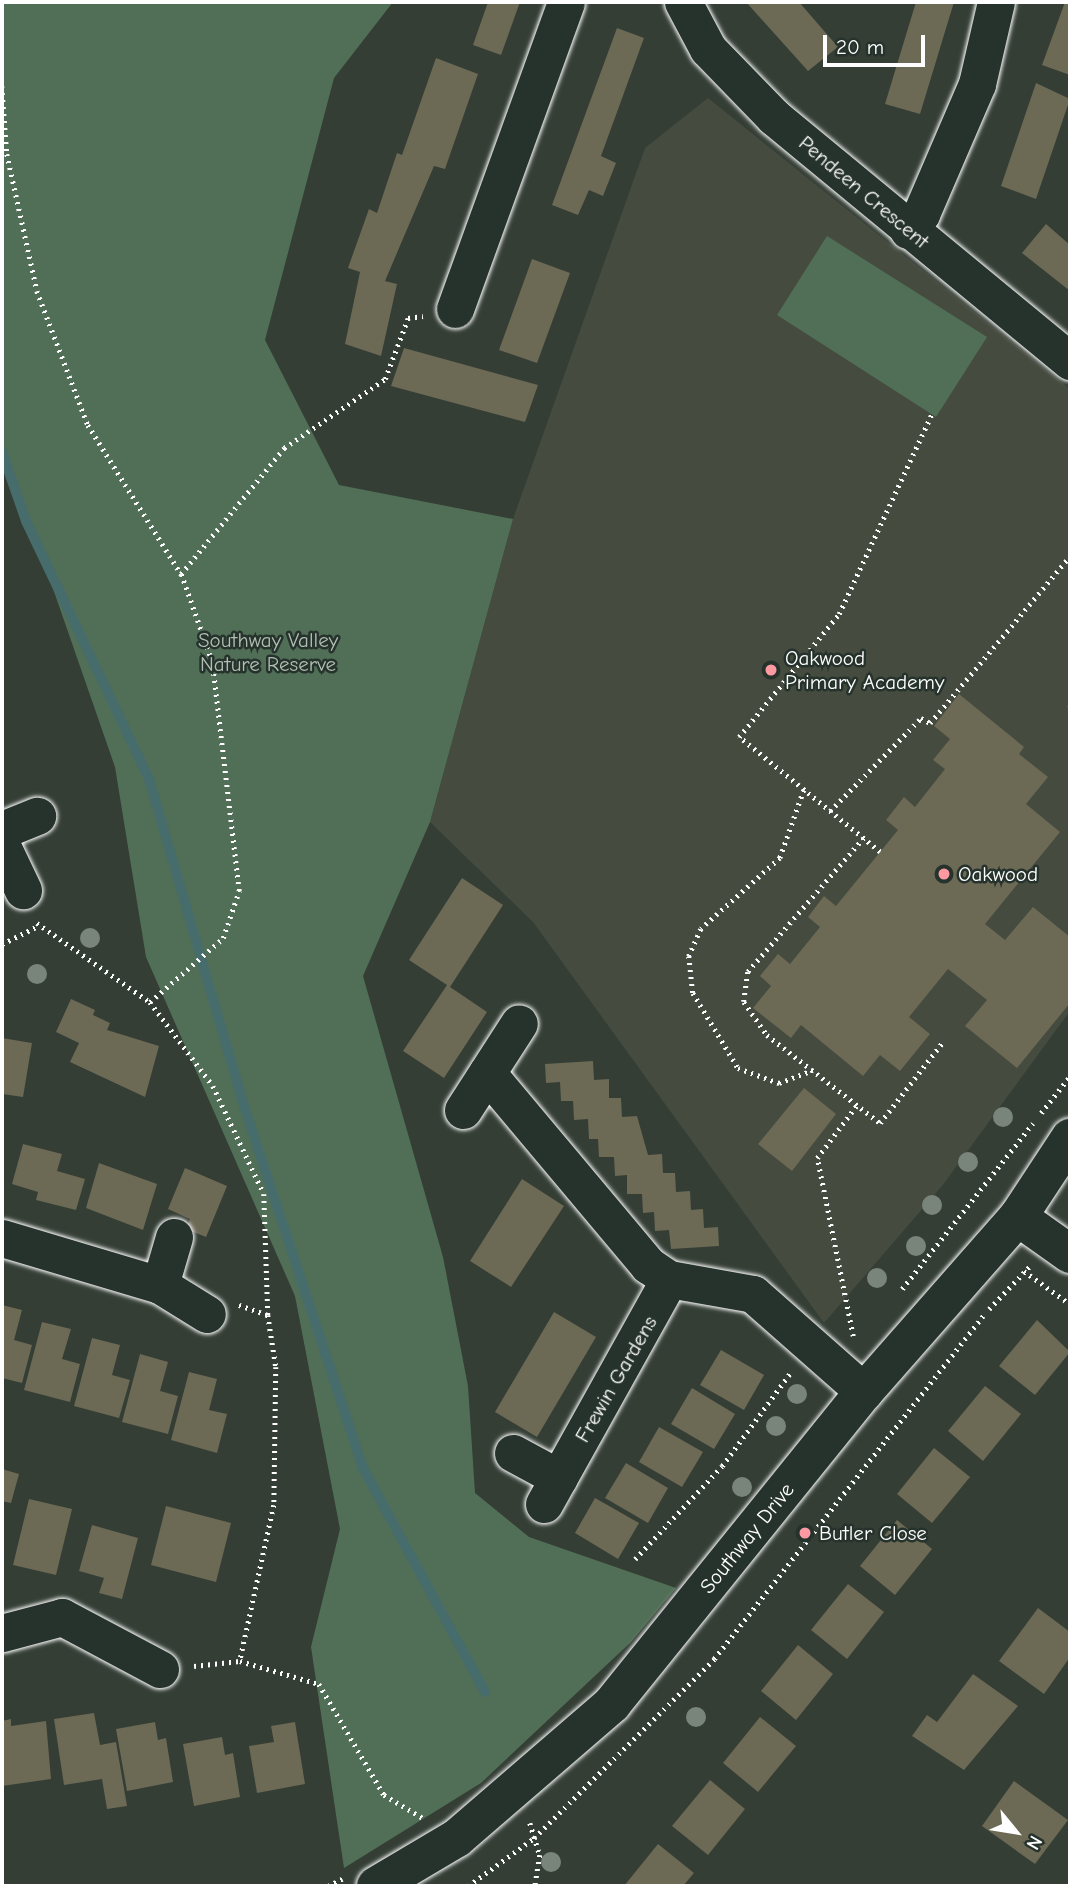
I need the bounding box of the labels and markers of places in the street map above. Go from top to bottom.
place label: Oakwood Primary Academy [785,645,944,695]
marker: Oakwood Primary Academy [763,662,779,678]
place label: Oakwood [958,861,1038,887]
marker: Oakwood [936,866,952,882]
place label: Butler Close [819,1520,927,1546]
marker: Butler Close [797,1525,813,1541]

